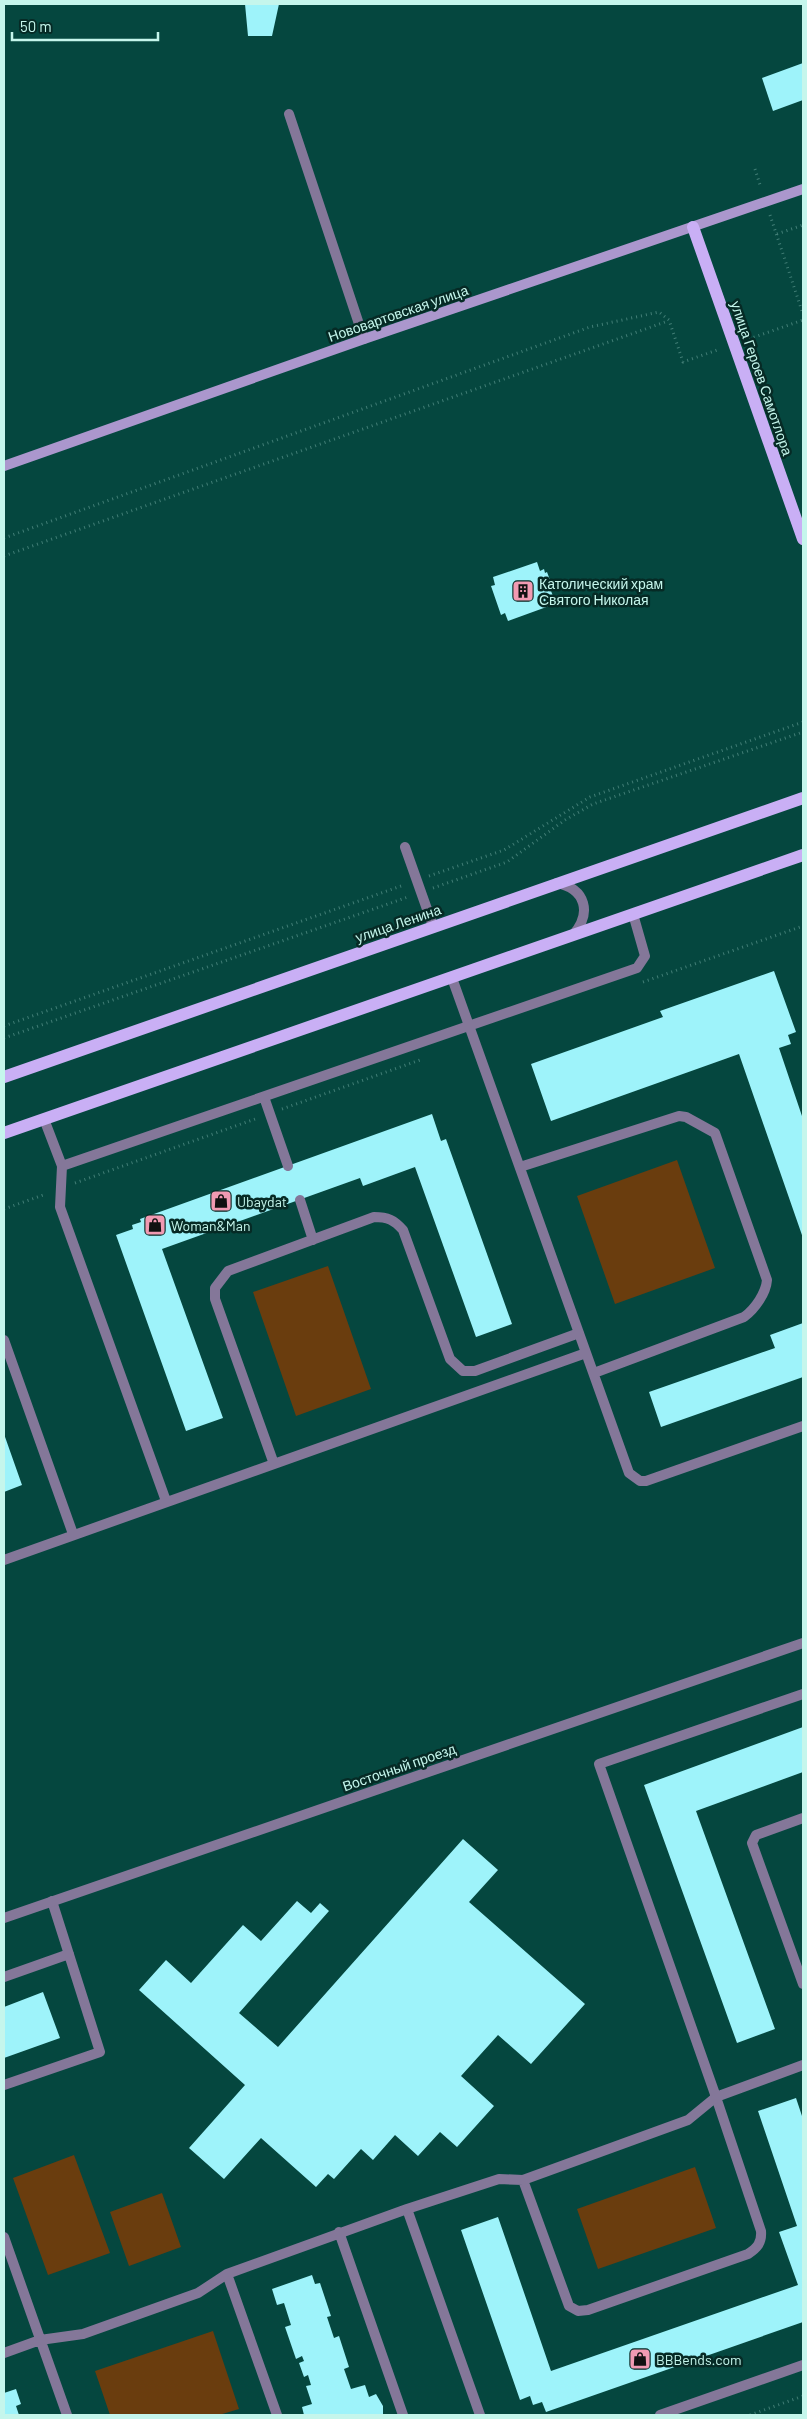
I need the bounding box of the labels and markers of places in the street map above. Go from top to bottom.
place label: Католический храм Святого Николая [539,575,663,608]
building icon: Католический храм Святого Николая [511,579,535,603]
shop icon: Ubaydat [209,1189,233,1213]
place label: Ubaydat [237,1193,287,1210]
shop icon: Woman&Man [143,1213,167,1237]
place label: Woman&Man [171,1217,250,1234]
shop icon: BBBends.com [628,2347,652,2371]
place label: BBBends.com [656,2351,742,2368]

